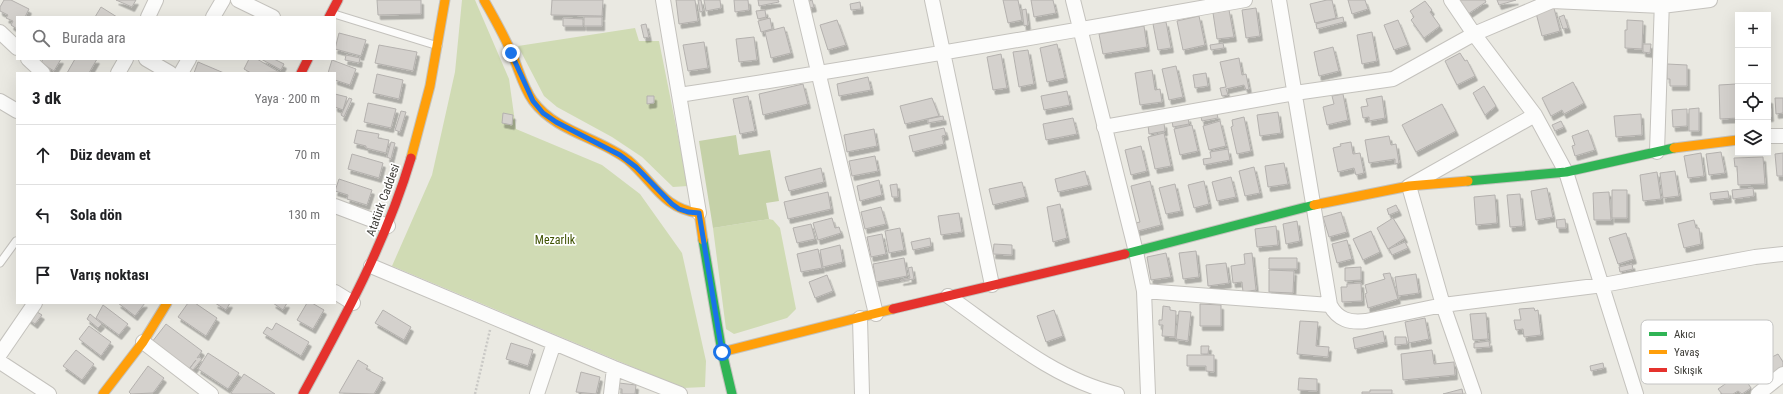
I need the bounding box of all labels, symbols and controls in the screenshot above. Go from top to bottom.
map controls [1735,12,1771,156]
button: + [1735,12,1771,48]
search box [16,16,336,60]
icon: search [30,27,52,49]
text: Burada ara [62,29,126,47]
route end [502,44,520,62]
button: − [1735,48,1771,84]
button: locate [1735,84,1771,120]
text: 3 dk [32,88,61,108]
text: Yaya · 200 m [255,91,320,106]
button: layers [1735,120,1771,156]
icon: ahead [32,144,54,166]
text: Düz devam et [70,146,151,164]
text: 70 m [294,147,320,162]
street label: Atatürk Caddesi [363,162,403,238]
icon: left [32,204,54,226]
text: Sola dön [70,206,122,224]
text: 130 m [288,207,320,222]
park label: Mezarlık [535,233,576,247]
icon: arrive [32,264,54,286]
text: Varış noktası [70,266,149,284]
legend [1641,320,1773,384]
text: Akıcı [1674,328,1696,341]
route start [713,343,731,361]
text: Yavaş [1674,346,1699,359]
text: Sıkışık [1674,364,1702,377]

